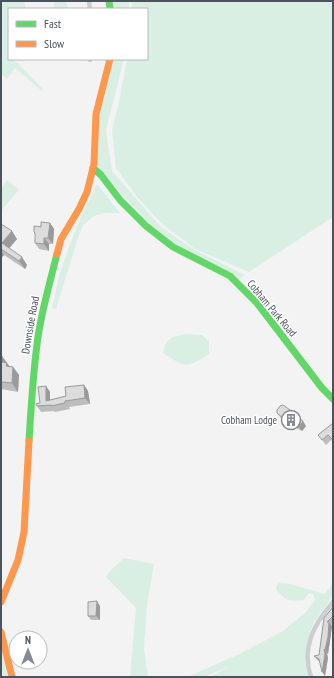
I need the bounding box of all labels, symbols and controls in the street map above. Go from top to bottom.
legend [8,8,148,60]
text: Fast [44,16,62,31]
text: Slow [44,36,65,51]
street label: Cobham Park Road [244,277,300,340]
street label: Downside Road [18,295,42,355]
building icon: Cobham Lodge [280,409,302,431]
place label: Cobham Lodge [221,413,277,427]
north arrow [8,630,48,670]
text: N [25,633,31,647]

